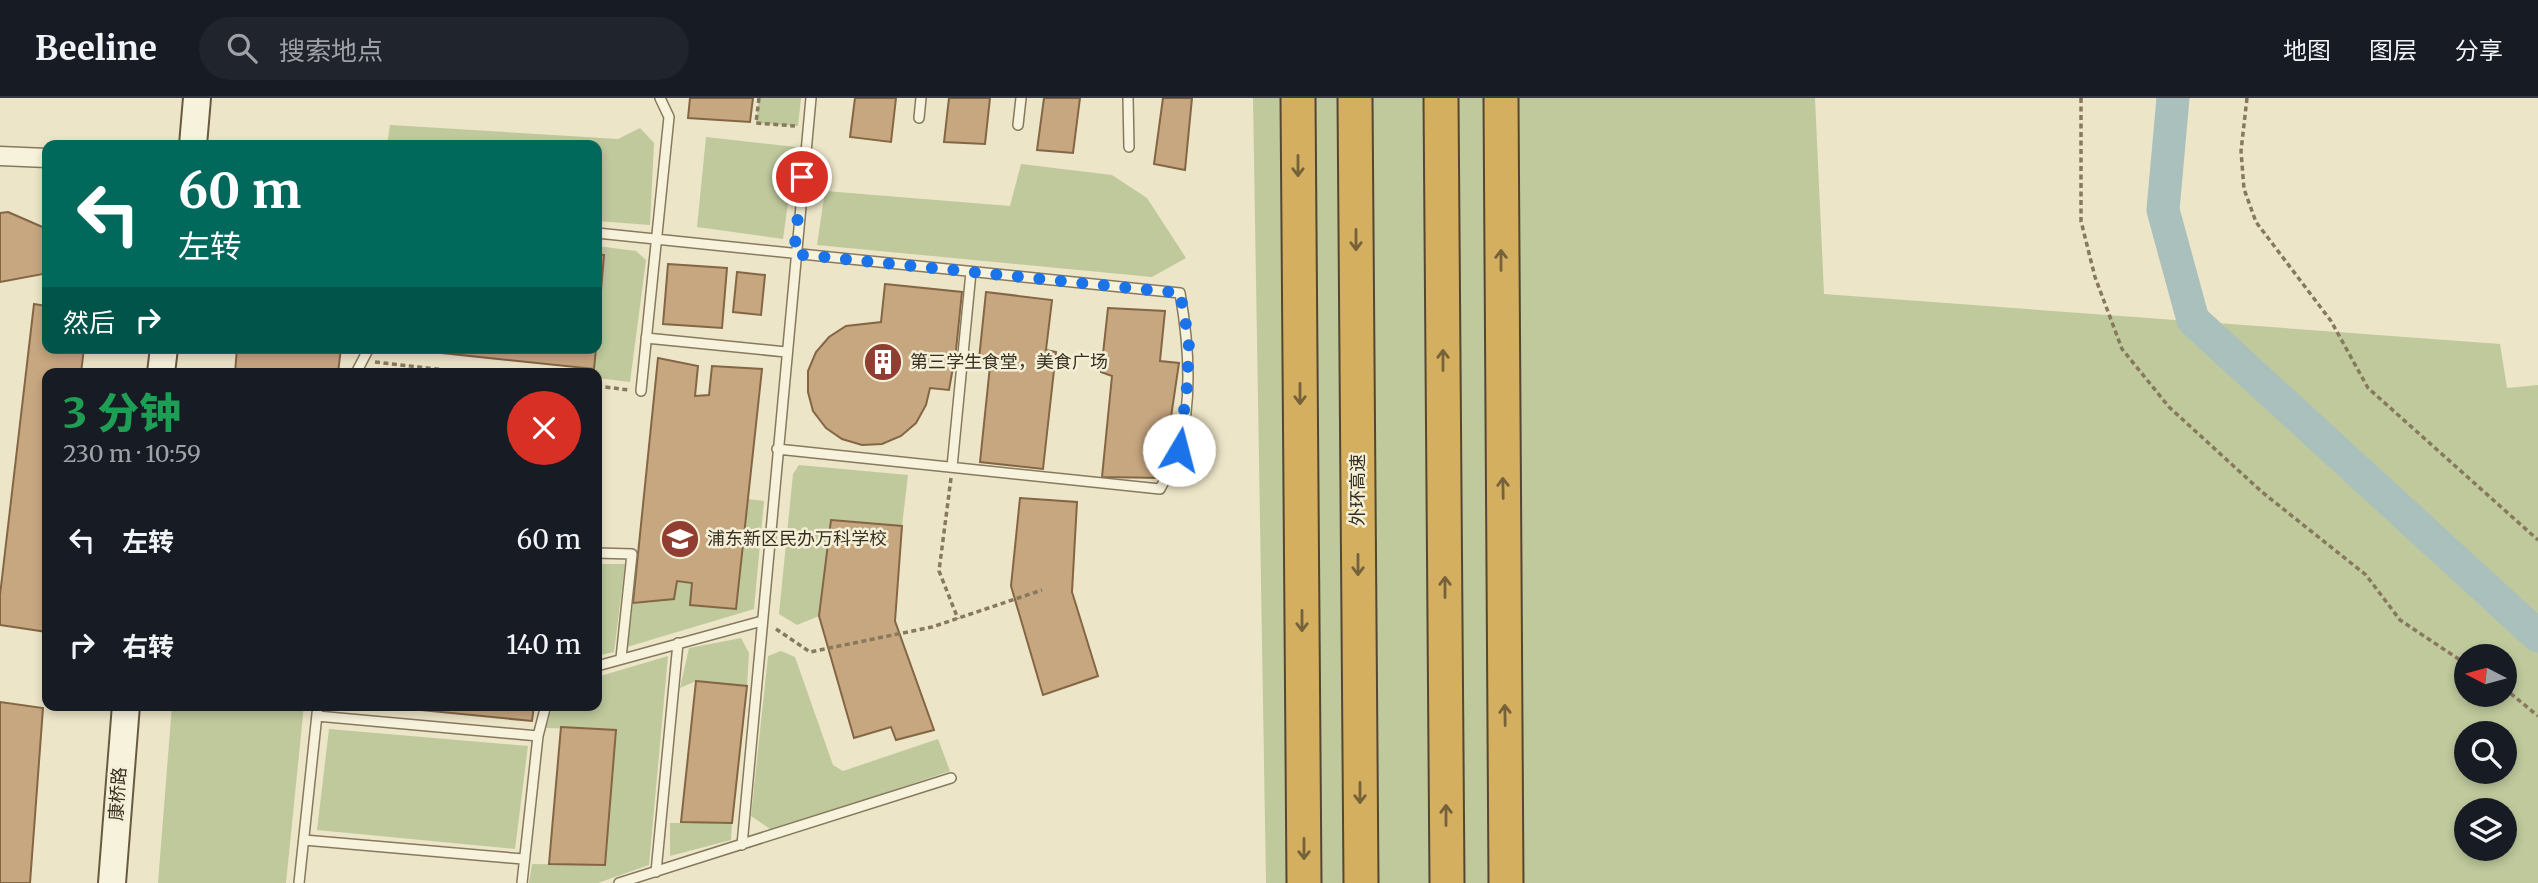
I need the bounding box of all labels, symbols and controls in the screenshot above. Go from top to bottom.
search box [199,17,689,80]
text: Beeline [35,28,157,69]
icon: search [223,29,261,67]
text: 搜索地点 [279,34,383,67]
text: 地图 [2283,35,2331,66]
text: 图层 [2369,35,2417,66]
text: 分享 [2455,35,2503,66]
pin [772,147,832,207]
one-way arrow [1291,154,1305,177]
icon: arrive [783,158,821,196]
text: 60 m [178,160,301,221]
icon: left [63,168,154,259]
text: 左转 [178,227,242,267]
one-way arrow [1349,228,1363,251]
one-way arrow [1494,249,1508,272]
icon: right [129,301,167,339]
text: 然后 [63,306,115,339]
building icon: 第三学生食堂，美食广场 [862,341,904,383]
one-way arrow [1436,349,1450,372]
place label: 第三学生食堂，美食广场 [910,350,1108,373]
one-way arrow [1293,382,1307,405]
text: 3 分钟 [63,387,181,439]
button: close [507,391,581,465]
position arrow [1142,413,1216,487]
text: 230 m · 10:59 [63,439,201,468]
street label: 外环高速 [1346,454,1369,526]
one-way arrow [1496,476,1510,499]
school or university icon: 浦东新区民办万科学校 [659,518,701,560]
icon: left [63,521,101,559]
text: 60 m [517,523,581,556]
text: 左转 [122,525,174,558]
place label: 浦东新区民办万科学校 [707,527,887,550]
one-way arrow [1351,553,1365,576]
one-way arrow [1438,576,1452,599]
one-way arrow [1295,609,1309,632]
icon: right [63,626,101,664]
text: 140 m [506,628,581,661]
text: 右转 [122,630,174,663]
north arrow [2454,644,2516,707]
map controls [2454,644,2517,861]
one-way arrow [1498,704,1512,727]
button: search [2454,721,2517,784]
street label: 康桥路 [104,766,131,822]
one-way arrow [1353,781,1367,804]
button: layers [2454,798,2517,861]
one-way arrow [1440,804,1453,827]
one-way arrow [1297,837,1311,860]

